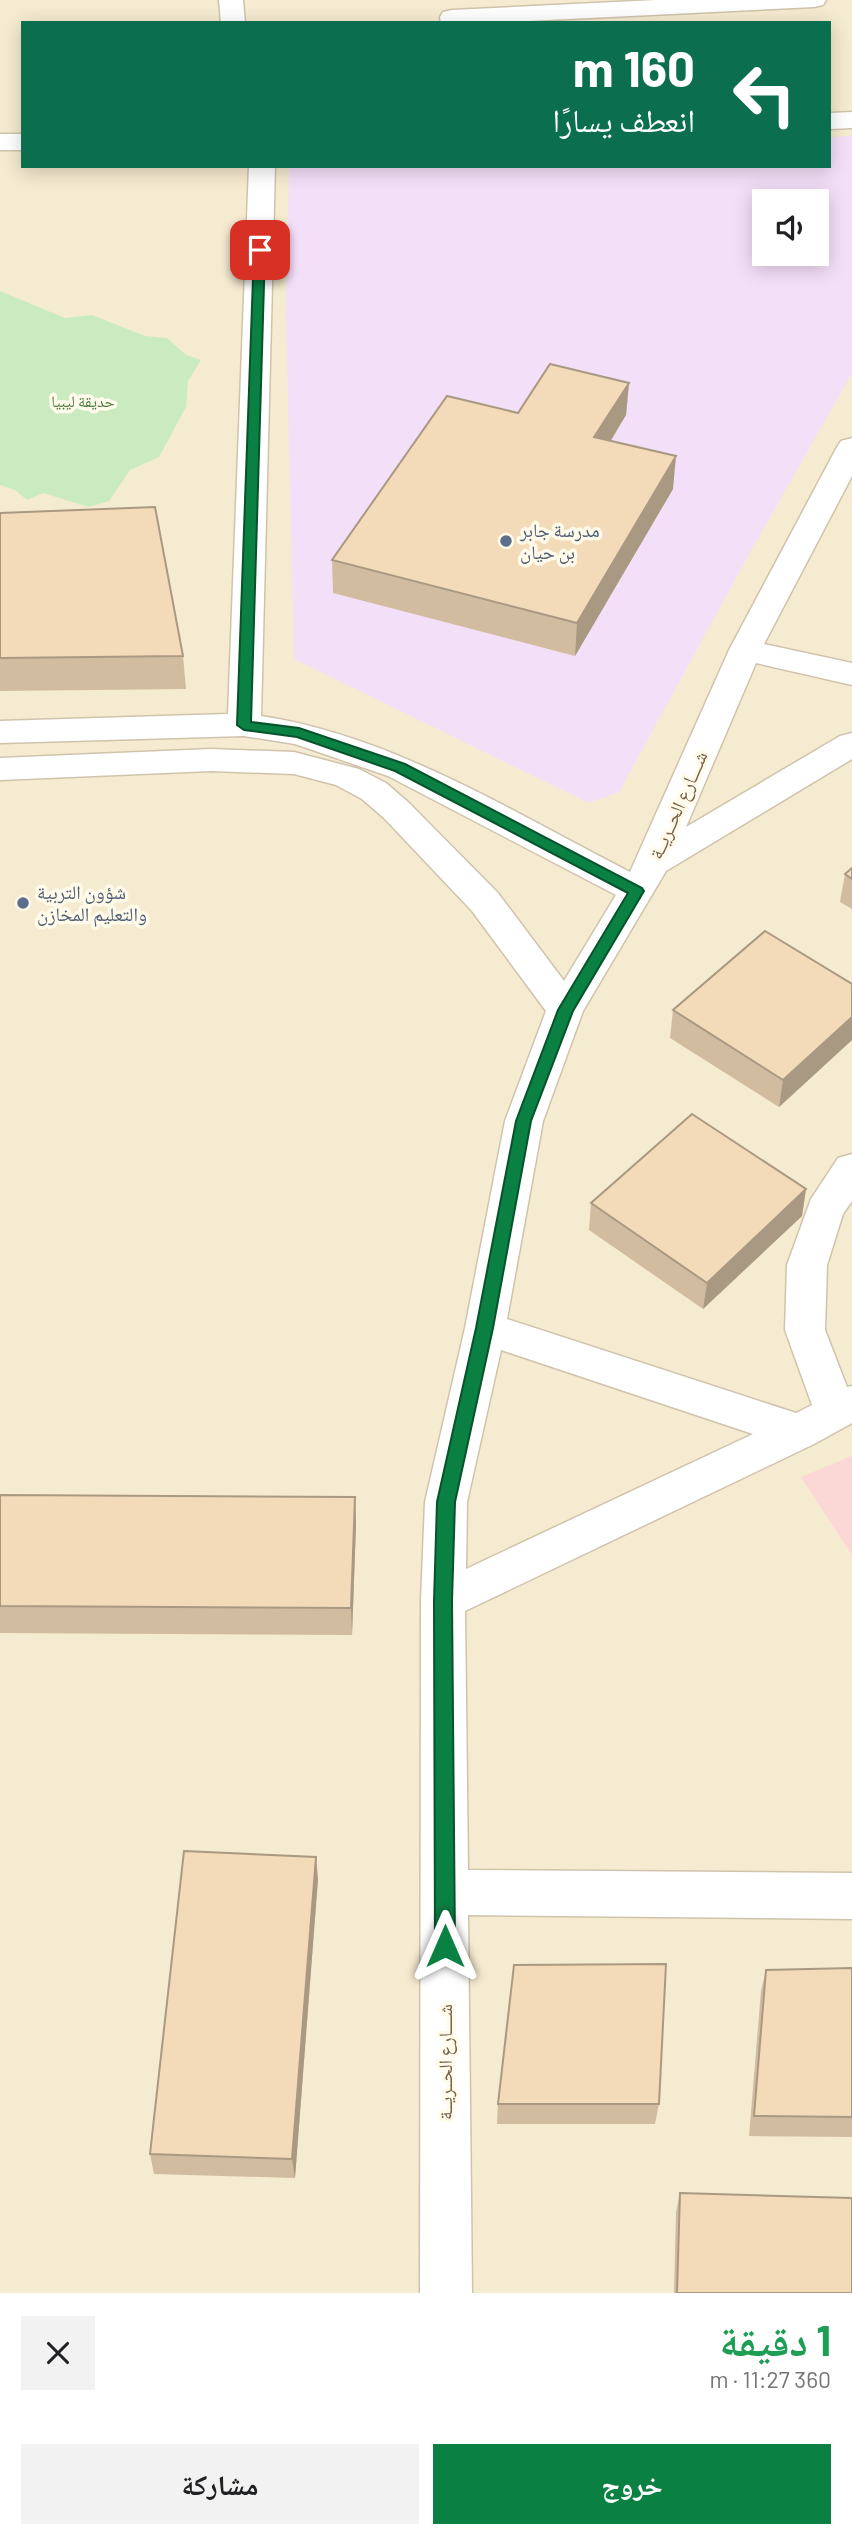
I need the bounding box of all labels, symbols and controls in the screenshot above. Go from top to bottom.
text: 160 m [573,38,695,97]
icon: left [719,49,810,140]
text: انعطف يسارًا [552,100,695,138]
map controls [752,189,829,266]
button: sound [752,189,829,266]
pin [230,220,290,280]
icon: arrive [241,231,279,269]
park label: حديقة ليبيا [51,391,115,410]
place label: مدرسة جابر بن حيان [519,518,600,564]
marker: مدرسة جابر بن حيان [498,533,514,549]
street label: شــــارع الحــريــة [643,747,713,863]
place label: شؤون التربية والتعليم المخازن [37,880,147,927]
marker: شؤون التربية والتعليم المخازن [15,895,31,911]
position arrow [408,1909,482,1983]
street label: شــــارع الحــريــة [433,2004,457,2120]
text: 1 دقيقة [720,2314,831,2364]
button: close [21,2316,95,2390]
text: 360 m · 11:27 [709,2365,831,2393]
button: مشاركة [21,2444,419,2524]
button: خروج [433,2444,831,2524]

